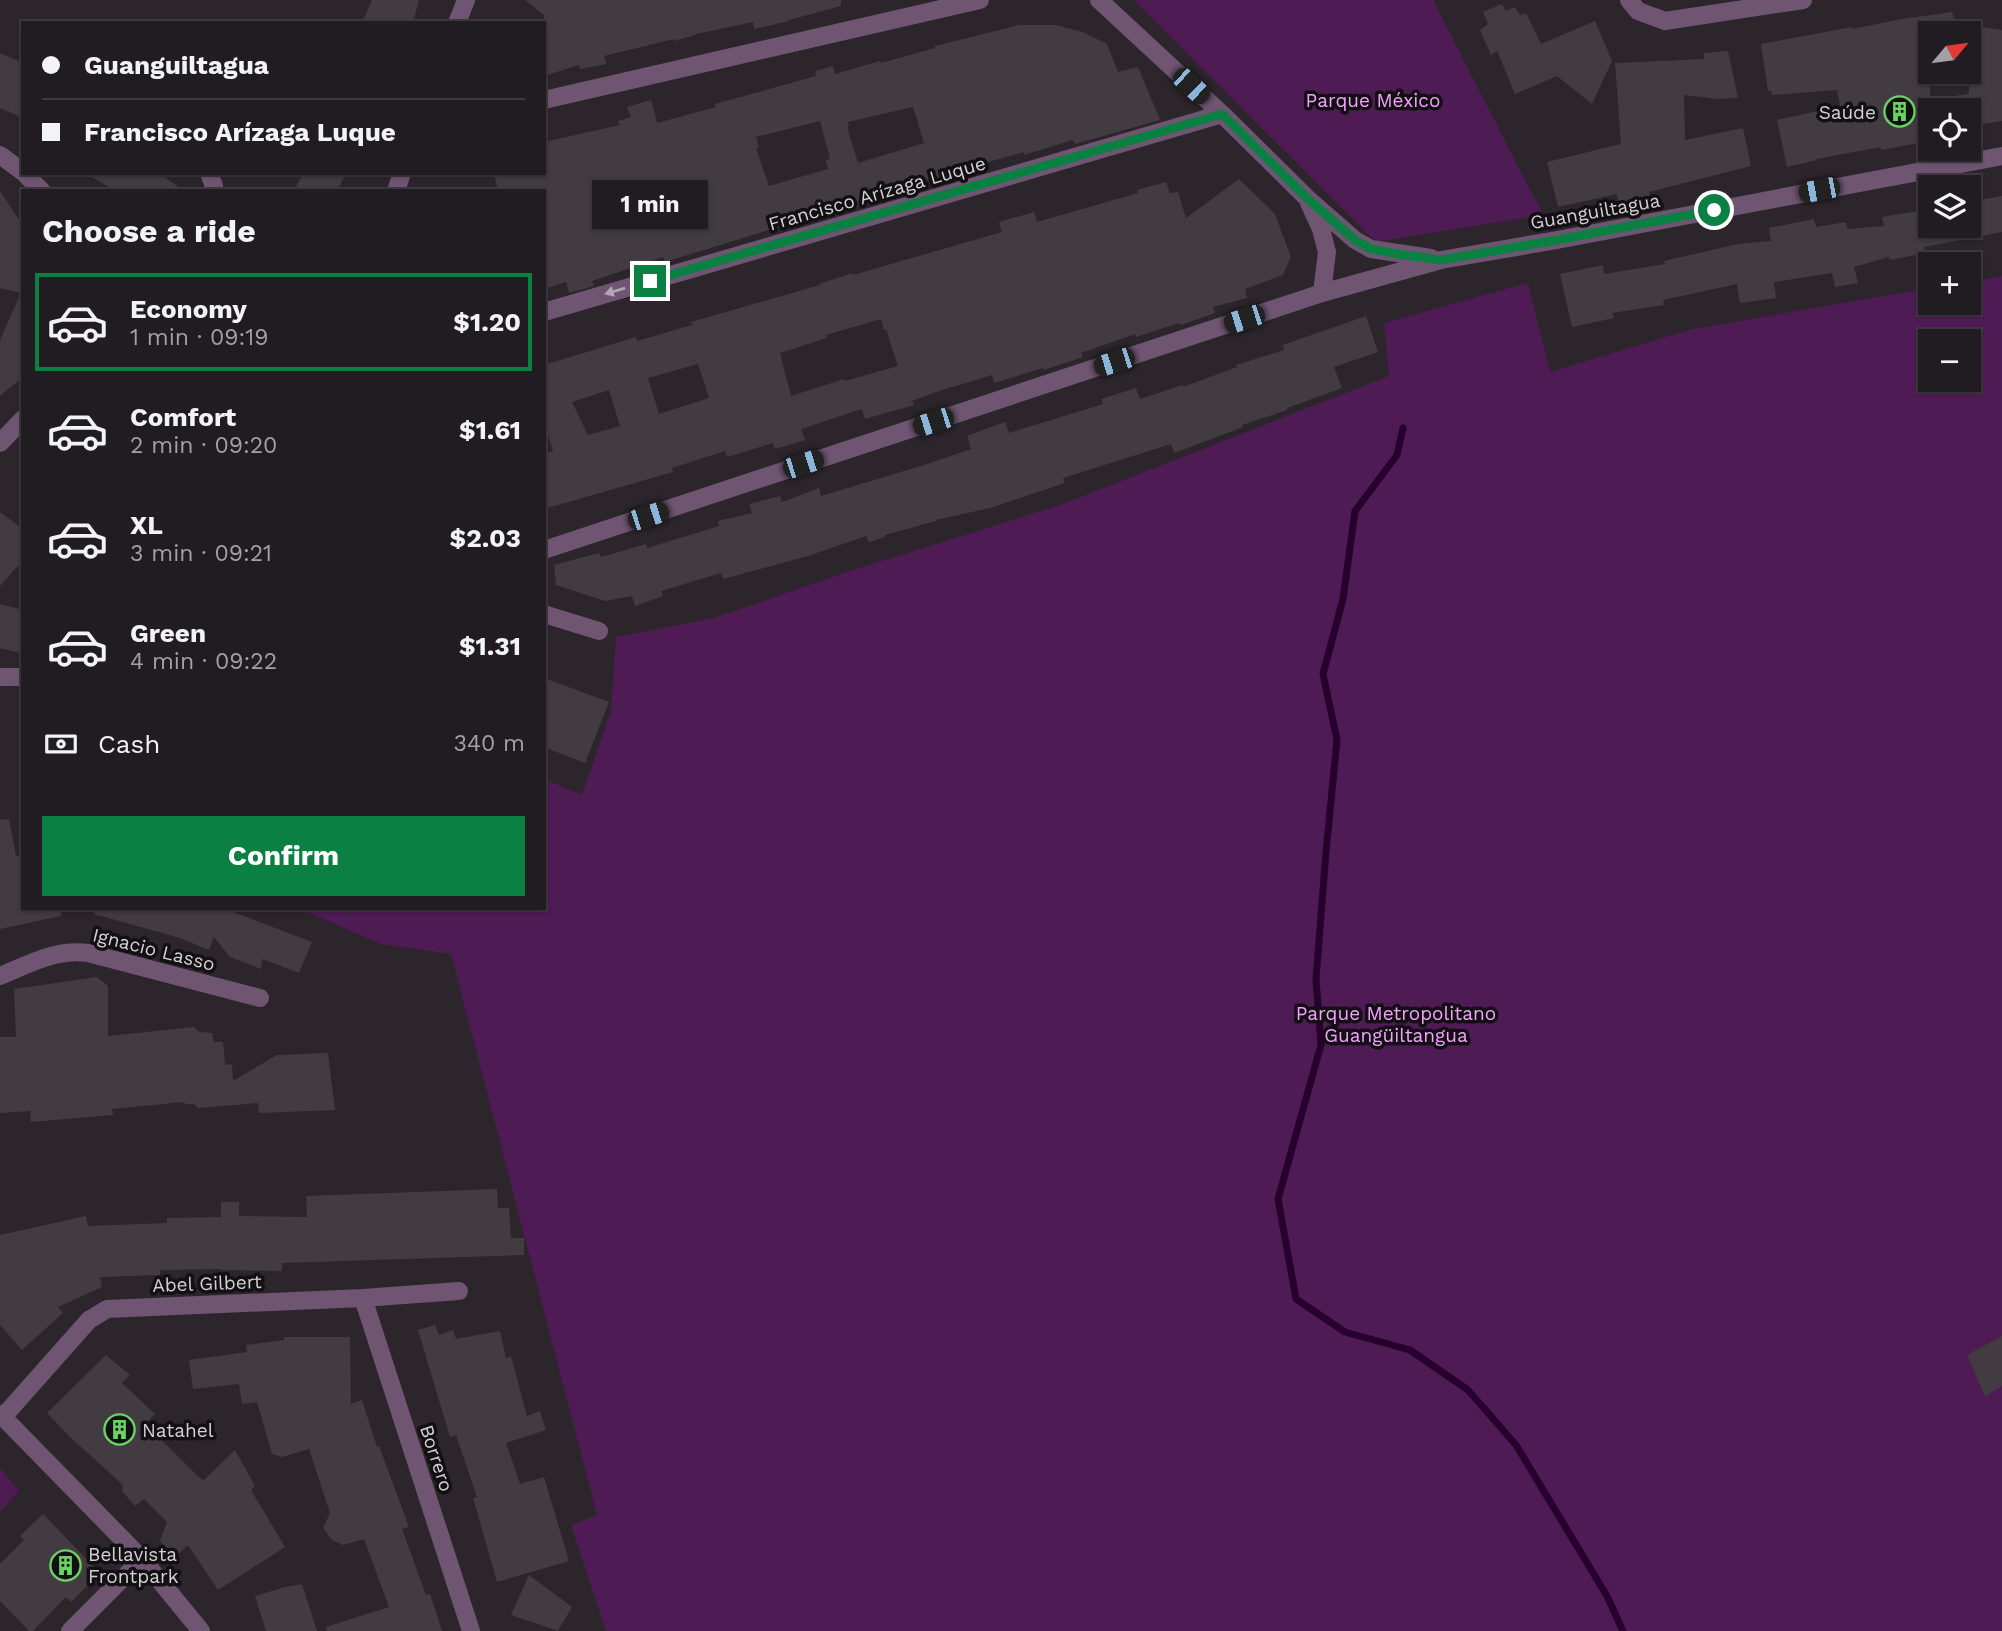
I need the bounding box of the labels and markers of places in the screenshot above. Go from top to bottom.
building icon: Saúde [1882,95,1916,129]
place label: Saúde [1819,101,1876,124]
building icon: Natahel [102,1413,136,1447]
place label: Natahel [142,1419,214,1442]
place label: Bellavista Frontpark [88,1543,179,1588]
building icon: Bellavista Frontpark [48,1548,82,1582]

